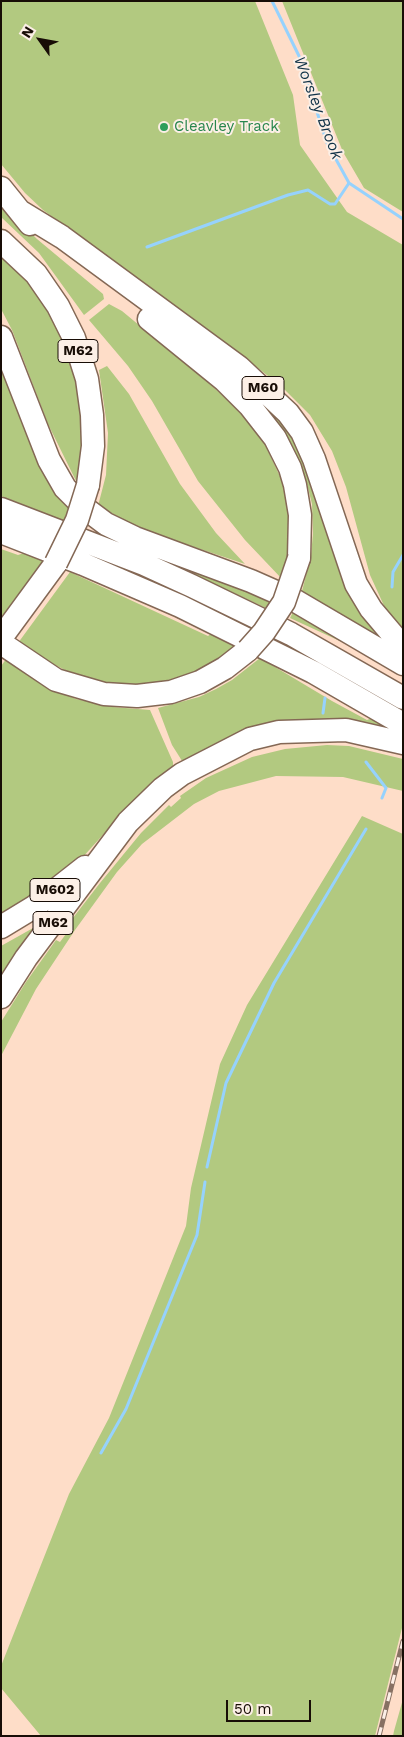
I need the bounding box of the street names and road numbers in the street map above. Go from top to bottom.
road number: M62 [58,340,98,362]
road number: M60 [242,376,284,399]
road number: M602 [30,878,80,902]
road number: M62 [33,911,73,934]

